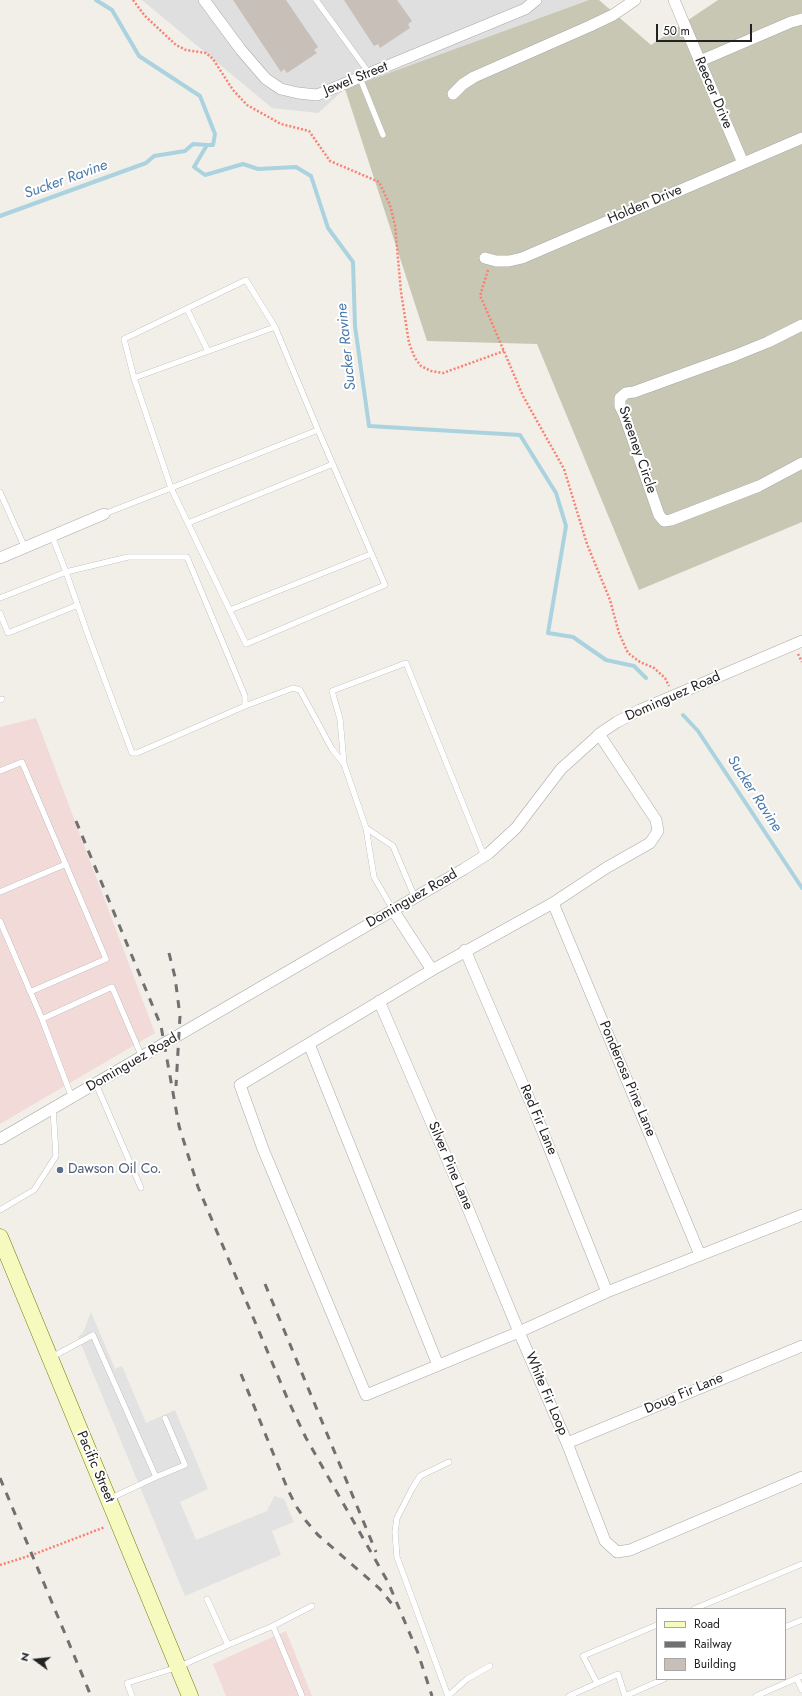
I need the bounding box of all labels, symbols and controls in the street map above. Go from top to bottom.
scale bar [658,16,754,42]
text: 50 m [663,22,690,40]
street label: Reecer Drive [690,55,736,131]
street label: Jewel Street [321,59,391,99]
water label: Sucker Ravine [22,157,110,203]
street label: Holden Drive [605,182,685,228]
water label: Sucker Ravine [333,303,361,391]
street label: Sweeney Circle [614,404,660,496]
street label: Dominguez Road [623,669,723,725]
water label: Sucker Ravine [723,752,785,836]
street label: Dominguez Road [364,866,460,932]
street label: Ponderosa Pine Lane [595,1019,659,1139]
street label: Dominguez Road [84,1030,180,1096]
street label: Red Fir Lane [516,1082,560,1158]
street label: Silver Pine Lane [424,1119,476,1213]
place label: Dawson Oil Co. [68,1162,161,1178]
marker: Dawson Oil Co. [55,1165,65,1175]
street label: White Fir Loop [521,1350,571,1438]
street label: Doug Fir Lane [642,1370,726,1418]
street label: Pacific Street [72,1429,118,1505]
legend [656,1608,786,1680]
text: Road [694,1615,720,1633]
text: Railway [694,1635,732,1653]
north arrow [16,1640,56,1680]
text: N [16,1651,33,1663]
text: Building [694,1655,736,1673]

